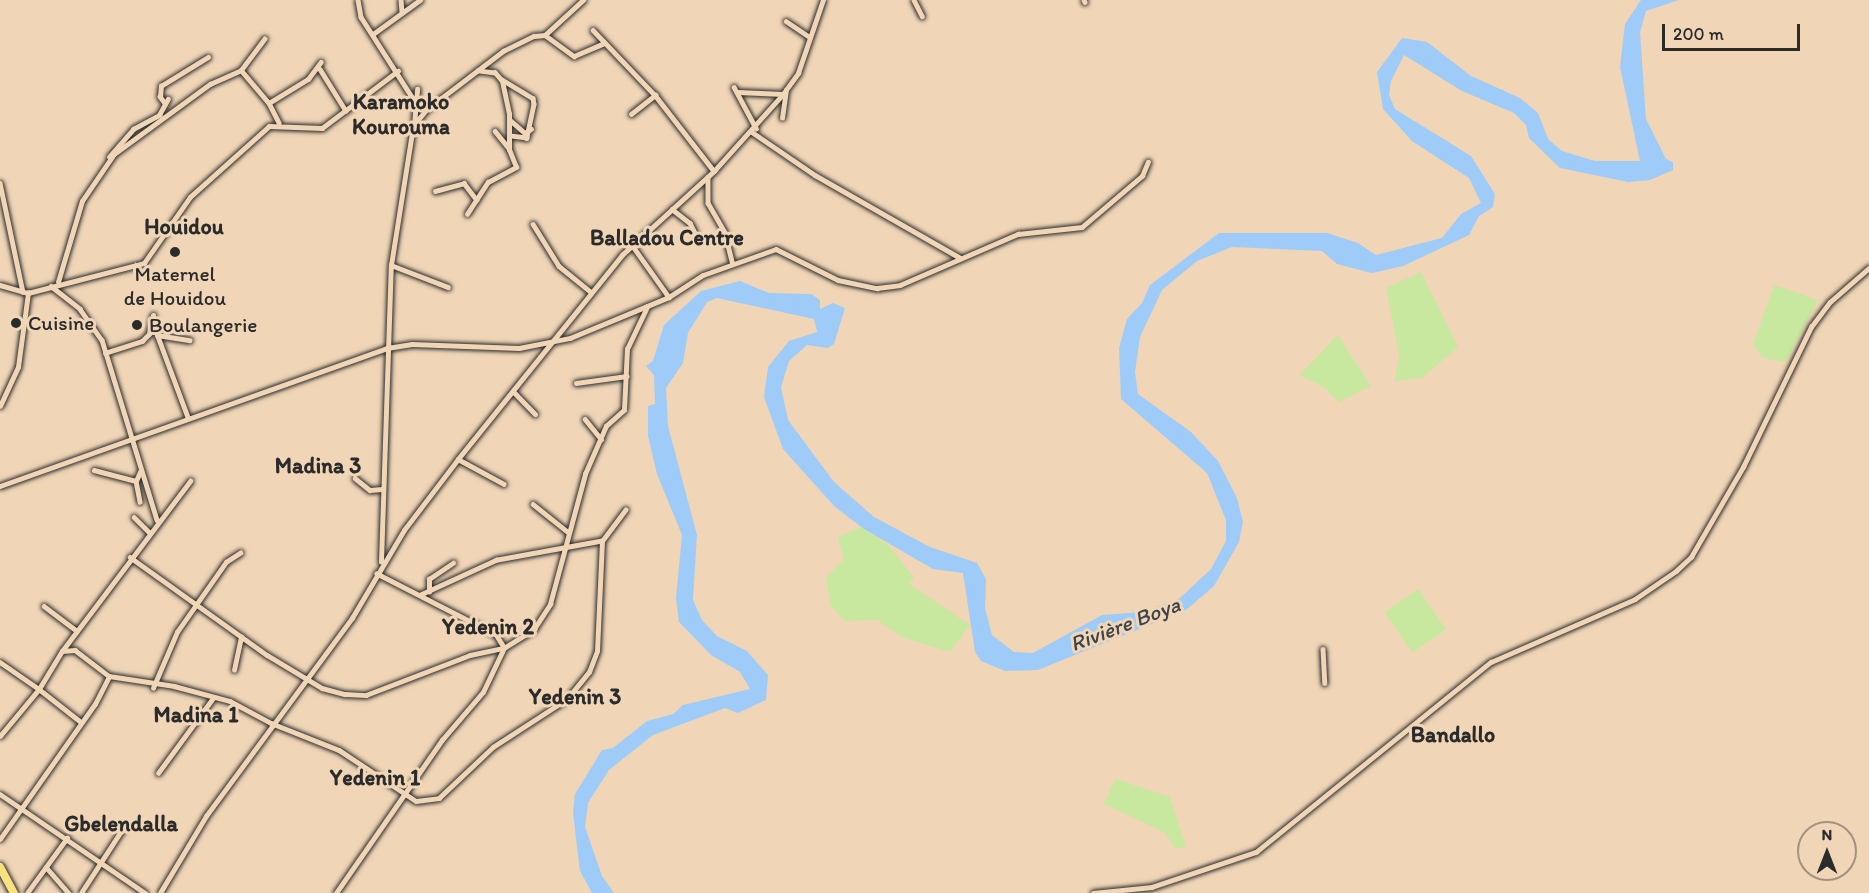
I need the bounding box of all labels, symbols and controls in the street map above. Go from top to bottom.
scale bar [1665,12,1803,50]
text: 200 m [1673,23,1724,45]
district label: Karamoko Kourouma [352,88,450,140]
district label: Houidou [144,214,224,240]
district label: Balladou Centre [590,225,744,251]
marker: Maternel de Houidou [168,245,182,259]
place label: Maternel de Houidou [124,261,226,311]
place label: Cuisine [28,310,94,336]
place label: Boulangerie [149,312,257,338]
marker: Cuisine [9,316,23,330]
marker: Boulangerie [130,318,144,332]
district label: Madina 3 [275,453,361,479]
water label: Rivière Boya [1066,591,1184,657]
district label: Yedenin 2 [442,614,534,640]
district label: Yedenin 3 [529,684,621,710]
district label: Madina 1 [154,702,238,728]
district label: Bandallo [1411,722,1495,748]
district label: Yedenin 1 [330,765,420,791]
district label: Gbelendalla [64,811,178,837]
north arrow [1797,821,1857,881]
text: N [1822,825,1832,844]

